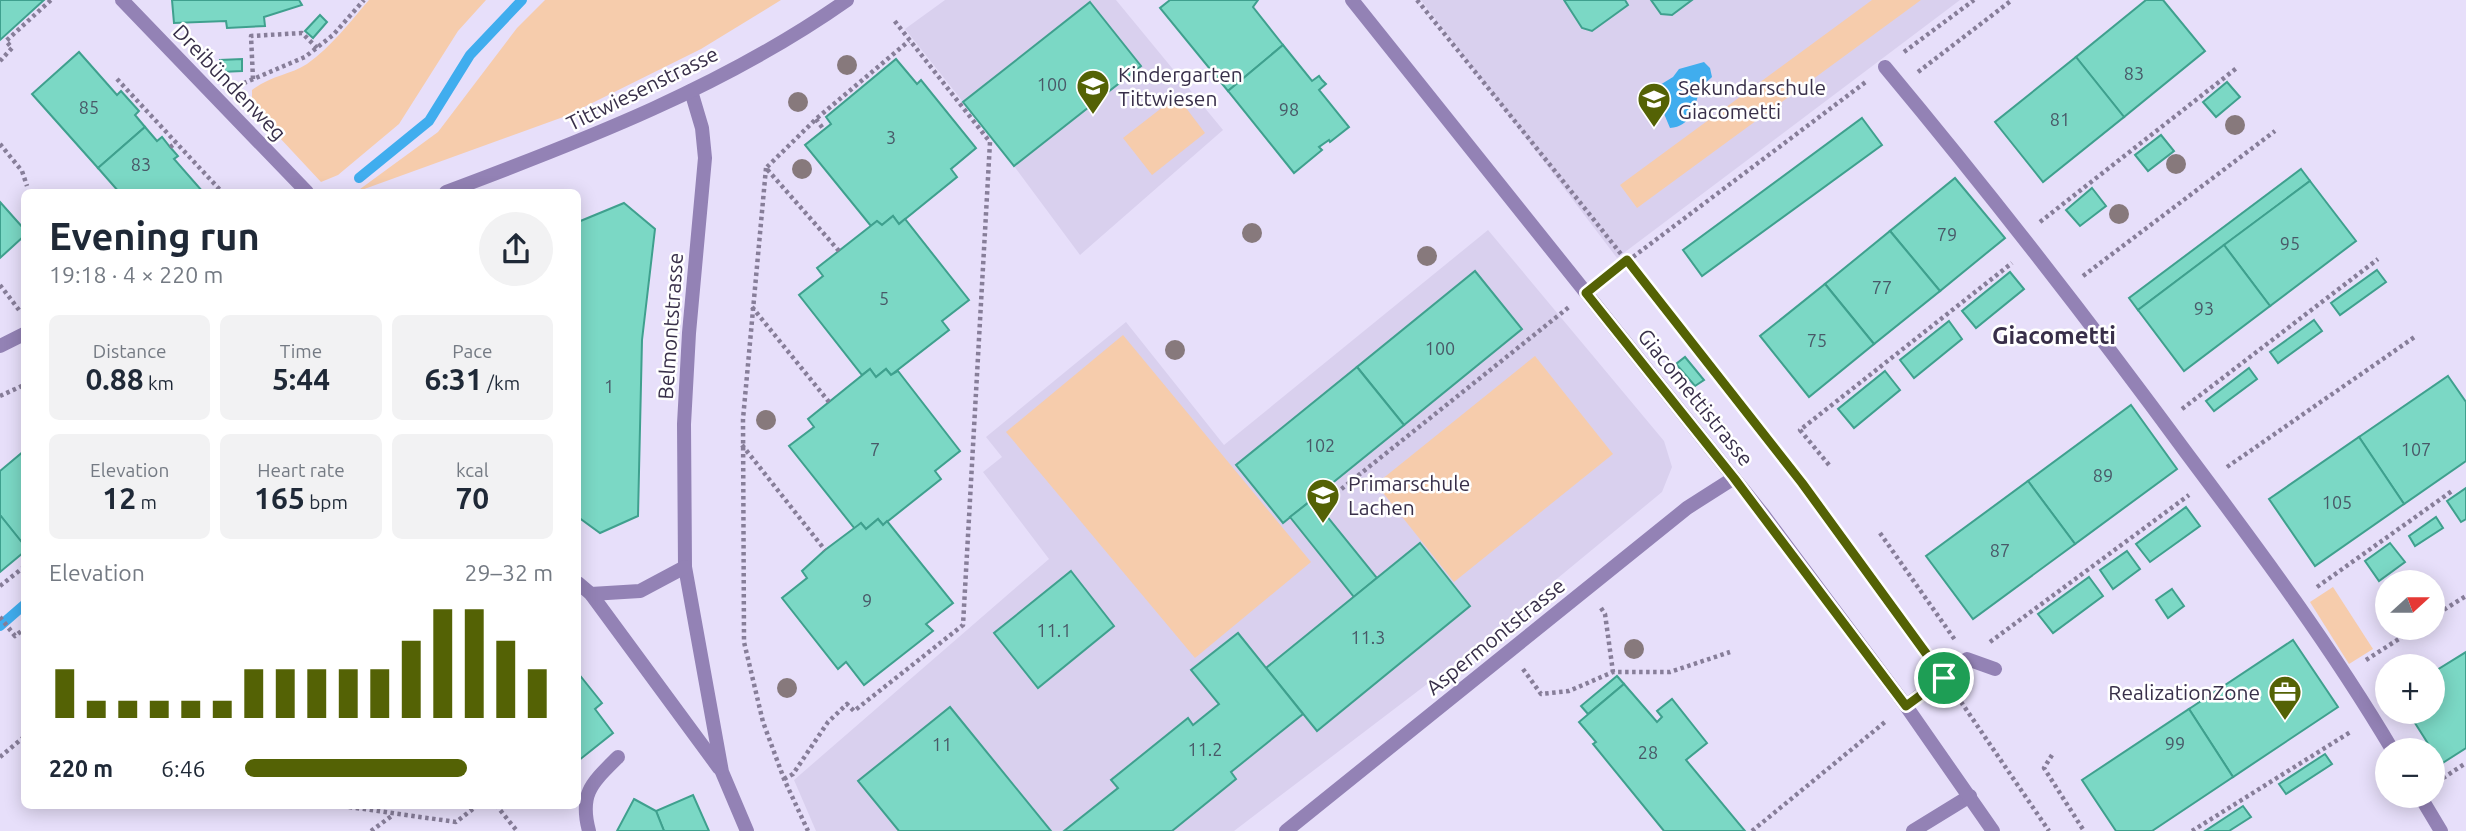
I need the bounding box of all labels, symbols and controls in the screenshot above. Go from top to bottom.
street label: Dreibündenweg [169,19,291,145]
street label: Tittwiesenstrasse [562,41,722,135]
place label: Kindergarten Tittwiesen [1118,62,1243,110]
house number: 83 [2124,63,2144,83]
school or university icon: Kindergarten Tittwiesen [1074,67,1112,116]
house number: 100 [1037,74,1067,94]
place label: Sekundarschule Giacometti [1678,75,1826,123]
school or university icon: Sekundarschule Giacometti [1635,80,1673,129]
house number: 85 [79,97,99,117]
house number: 98 [1279,99,1299,119]
house number: 81 [2050,109,2070,129]
house number: 3 [886,127,896,147]
house number: 83 [131,154,151,174]
button: share [479,212,553,286]
text: Evening run [49,215,260,257]
house number: 79 [1937,224,1957,244]
house number: 95 [2280,233,2300,253]
street label: Belmontstrasse [653,252,687,400]
text: 19:18 · 4 × 220 m [49,262,223,287]
house number: 77 [1872,277,1892,297]
house number: 5 [879,288,889,308]
house number: 93 [2194,298,2214,318]
district label: Giacometti [1992,322,2116,349]
street label: Giacomettistrasse [1633,324,1759,470]
house number: 75 [1807,330,1827,350]
house number: 100 [1425,338,1455,358]
text: Distance [93,340,166,362]
text: Time [280,340,322,362]
text: Pace [452,340,492,362]
text: 0.88 [85,362,144,396]
text: 5:44 [272,362,330,396]
text: 6:31 [425,362,483,396]
text: km [144,372,174,394]
text: /km [483,372,520,394]
house number: 1 [604,376,614,396]
house number: 102 [1305,435,1335,455]
house number: 7 [870,439,880,459]
house number: 107 [2401,439,2431,459]
text: Elevation [90,459,169,481]
text: Heart rate [257,459,345,481]
text: kcal [456,459,489,481]
house number: 89 [2093,465,2113,485]
place label: Primarschule Lachen [1348,471,1470,519]
school or university icon: Primarschule Lachen [1304,476,1342,525]
text: 12 [102,481,136,515]
text: 165 [254,481,305,515]
text: 70 [455,481,489,515]
text: m [136,491,157,513]
text: bpm [305,491,348,513]
house number: 105 [2322,492,2352,512]
house number: 87 [1990,540,2010,560]
text: Elevation [49,560,145,585]
text: 29–32 m [465,560,553,585]
north arrow [2375,570,2445,640]
map controls [2375,570,2445,808]
street label: Aspermontstrasse [1421,573,1569,699]
house number: 9 [862,590,872,610]
house number: 11.1 [1037,620,1071,640]
house number: 11.3 [1351,627,1385,647]
pin [1914,648,1974,708]
button: + [2375,654,2445,724]
icon: arrive [1925,659,1963,697]
office icon: RealizationZone [2266,673,2304,722]
place label: RealizationZone [2108,680,2260,704]
house number: 99 [2165,733,2185,753]
house number: 11 [932,734,952,754]
button: − [2375,738,2445,808]
house number: 11.2 [1188,739,1222,759]
house number: 28 [1638,742,1658,762]
text: 220 m [49,756,113,781]
text: 6:46 [161,756,206,781]

